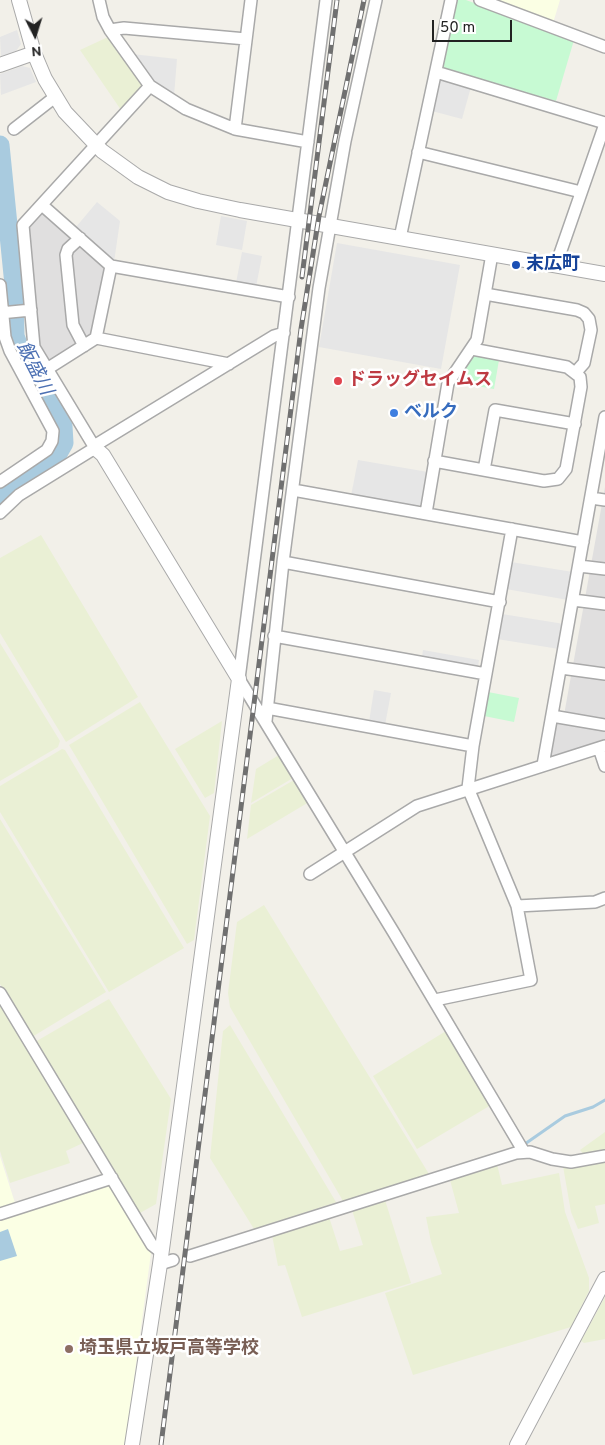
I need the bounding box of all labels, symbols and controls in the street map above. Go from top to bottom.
north arrow [10,10,60,60]
scale bar [435,10,515,42]
text: 50 m [440,19,475,38]
text: N [31,42,42,59]
place label: 末広町 [526,254,580,276]
marker: 末広町 [510,259,522,271]
water label: 飯盛川 [10,338,56,400]
place label: ドラッグセイムス [348,370,492,392]
marker: ドラッグセイムス [332,375,344,387]
place label: ベルク [404,402,458,424]
marker: ベルク [388,407,400,419]
place label: 埼玉県立坂戸高等学校 [79,1338,259,1360]
marker: 埼玉県立坂戸高等学校 [63,1343,75,1355]

